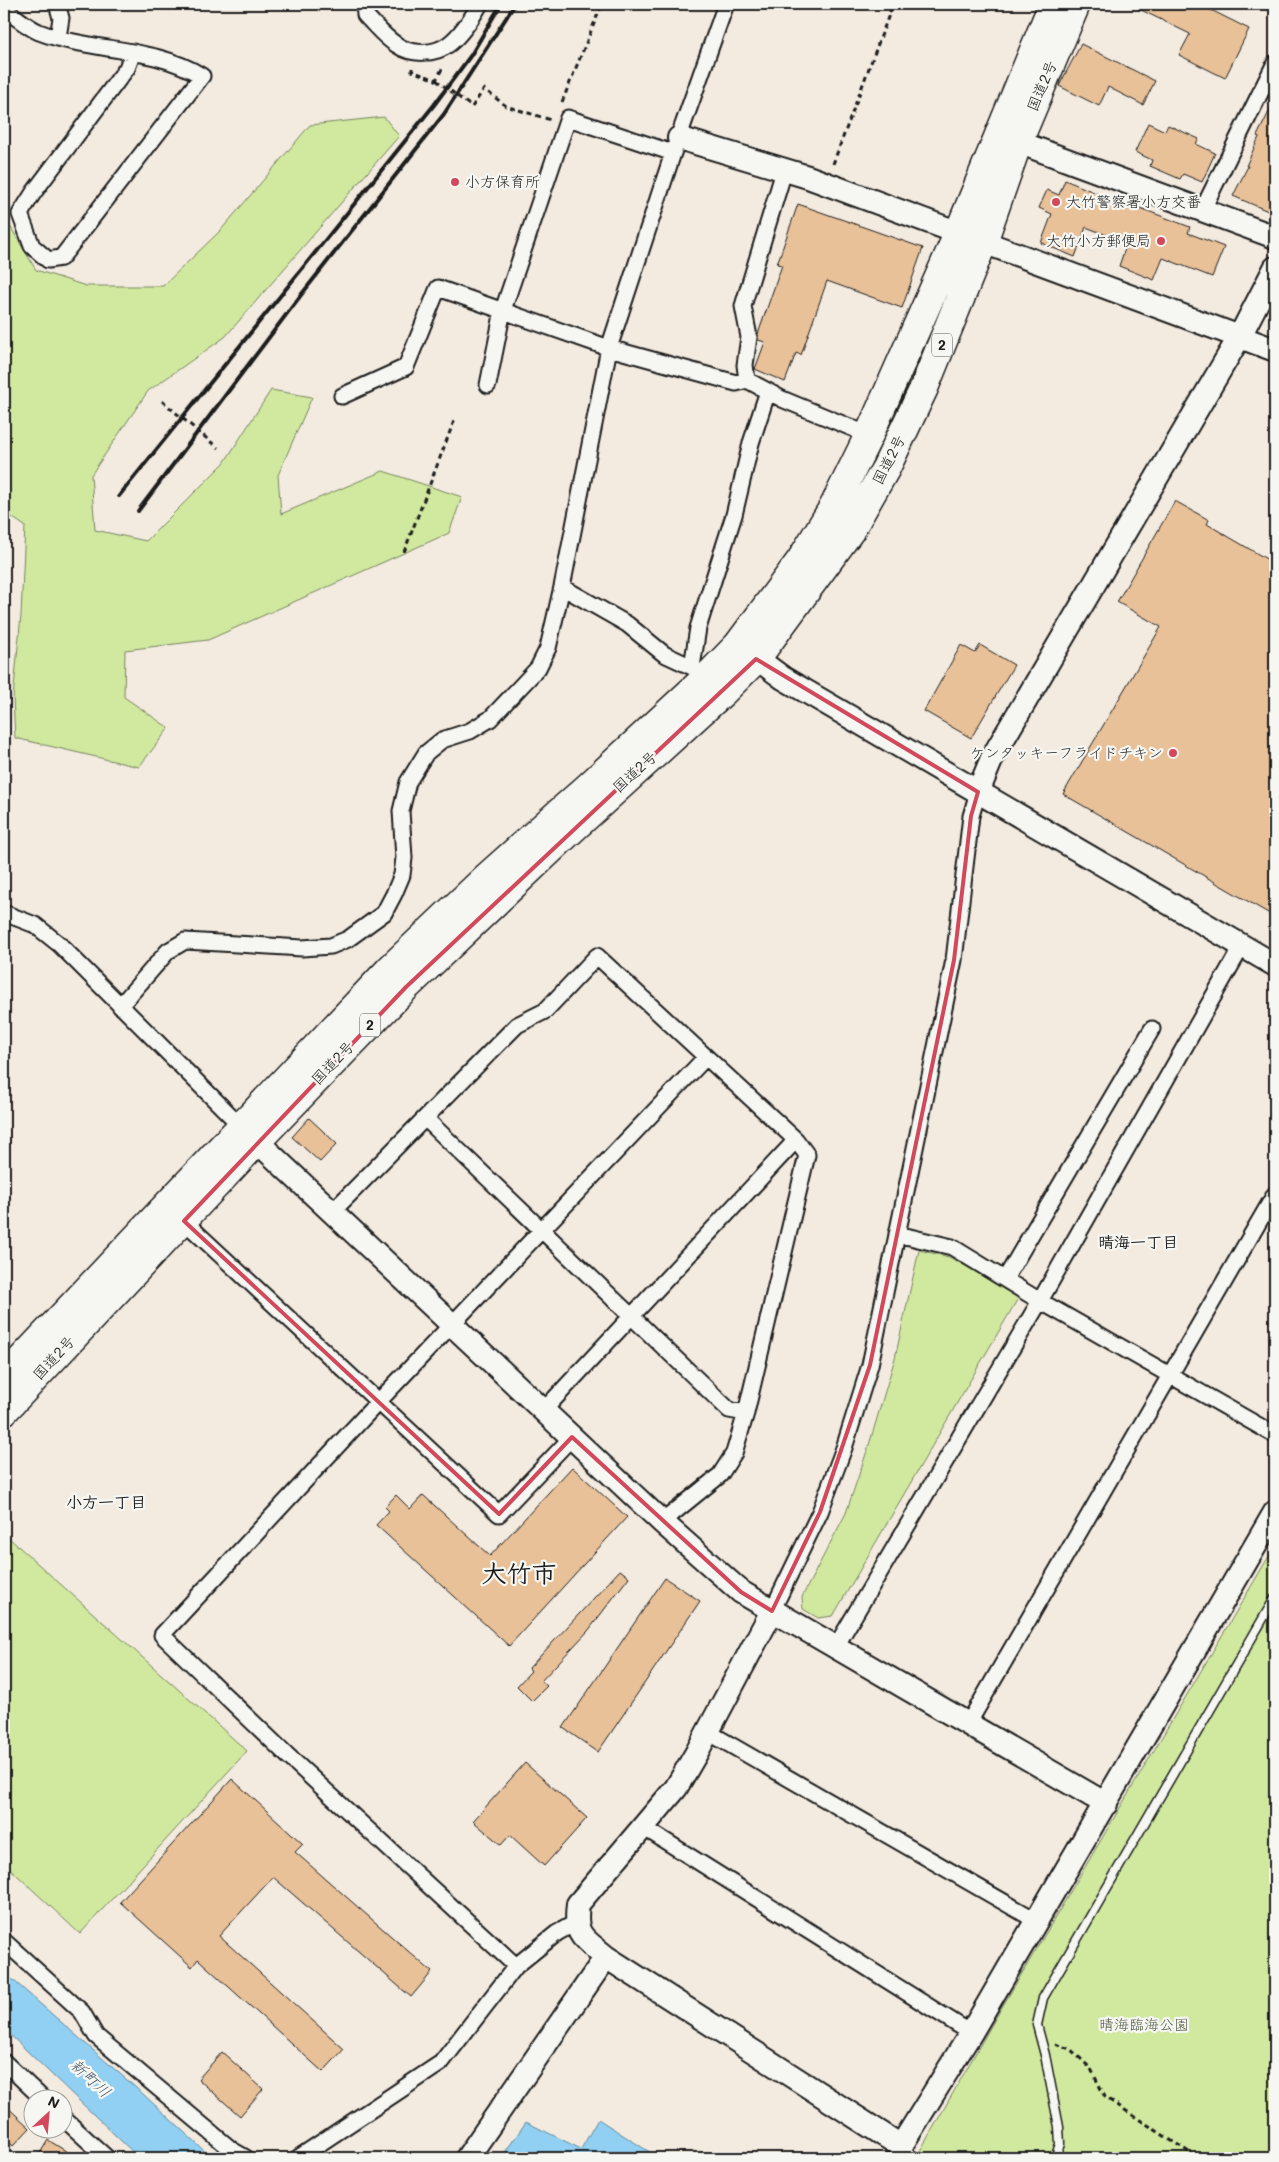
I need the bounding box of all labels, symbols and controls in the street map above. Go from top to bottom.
street label: 国道2号 [1021,57,1061,114]
place label: 小方保育所 [465,171,540,191]
marker: 小方保育所 [449,176,461,188]
place label: 大竹警察署小方交番 [1066,191,1201,211]
marker: 大竹警察署小方交番 [1050,196,1062,208]
place label: 大竹小方郵便局 [1046,230,1151,250]
marker: 大竹小方郵便局 [1155,235,1167,247]
road number: 2 [932,334,952,356]
street label: 国道2号 [867,431,909,488]
place label: ケンタッキーフライドチキン [970,742,1163,762]
street label: 国道2号 [608,746,661,797]
marker: ケンタッキーフライドチキン [1167,747,1179,759]
road number: 2 [360,1014,380,1036]
street label: 国道2号 [307,1036,358,1088]
district label: 晴海一丁目 [1098,1231,1178,1252]
street label: 国道2号 [28,1331,79,1384]
district label: 小方一丁目 [66,1491,146,1512]
district label: 大竹市 [481,1556,557,1588]
park label: 晴海臨海公園 [1099,2014,1189,2034]
water label: 新町川 [67,2054,116,2102]
north arrow [22,2090,72,2140]
text: N [45,2091,63,2113]

